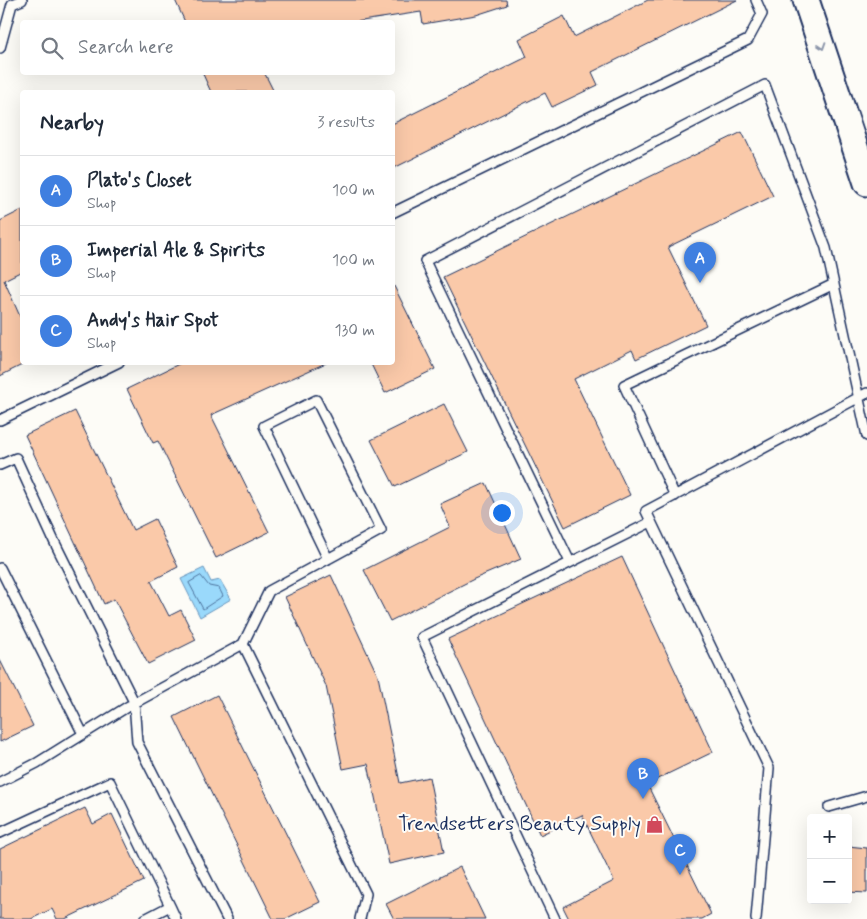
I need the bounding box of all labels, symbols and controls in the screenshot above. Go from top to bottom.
search box [20,20,395,75]
icon: search [38,34,66,62]
text: Search here [78,35,174,60]
one-way arrow [816,42,826,50]
text: Nearby [40,109,104,137]
text: 3 results [317,112,375,133]
text: Plato's Closet [87,168,192,193]
text: A [51,180,61,201]
text: 100 m [332,180,375,201]
text: Shop [87,193,116,214]
text: Imperial Ale & Spirits [87,238,265,263]
pin: A [684,242,716,283]
text: B [51,250,61,271]
text: 100 m [332,250,375,271]
text: Shop [87,263,116,284]
text: Andy's Hair Spot [87,308,219,333]
text: C [50,320,62,341]
text: 130 m [334,320,375,341]
text: Shop [87,333,116,354]
your location [489,500,515,526]
pin: B [627,758,659,799]
place label: Trendsetters Beauty Supply [398,811,641,838]
shop icon: Trendsetters Beauty Supply [645,814,665,834]
map controls [807,814,852,904]
button: + [807,814,852,859]
pin: C [664,834,696,875]
button: − [807,859,852,904]

